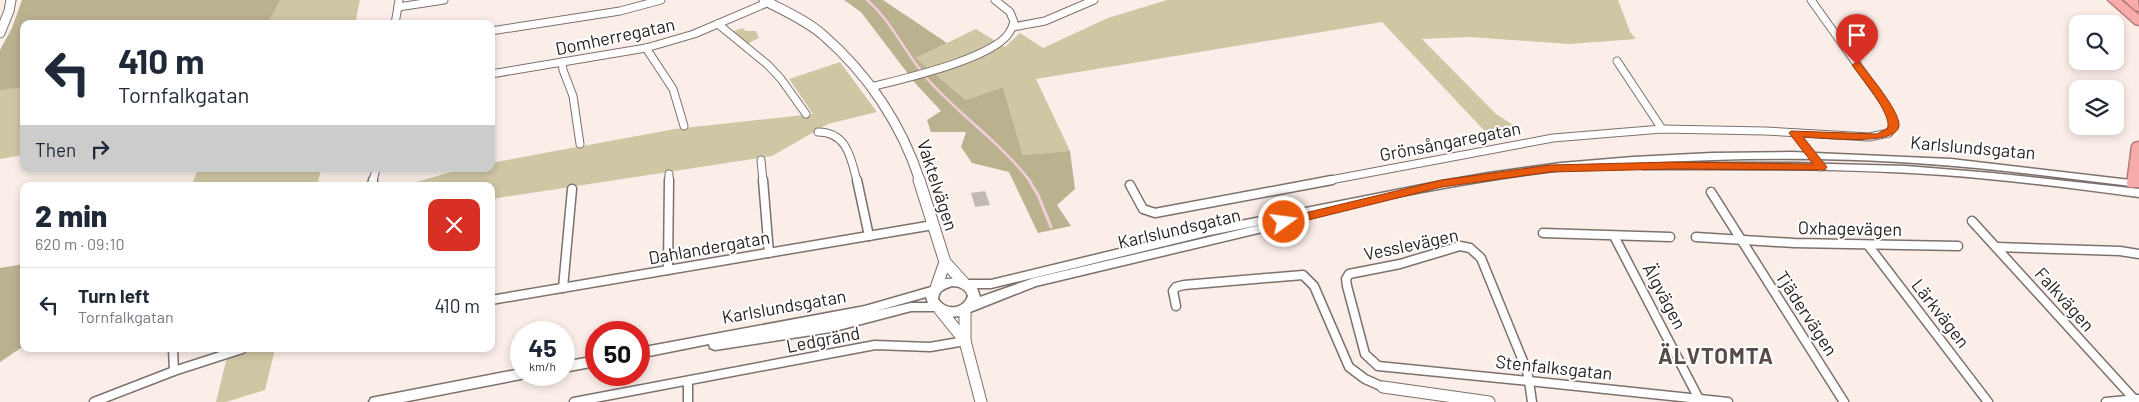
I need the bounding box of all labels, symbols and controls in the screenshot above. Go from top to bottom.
street label: Domherregatan [553,13,677,59]
pin [1836,14,1878,65]
map controls [2069,15,2124,135]
button: search [2069,15,2124,70]
icon: arrive [1843,21,1871,49]
text: 410 m [118,39,204,81]
icon: left [35,40,100,105]
button: layers [2069,80,2124,135]
text: Tornfalkgatan [118,81,249,107]
street label: Grönsångaregatan [1377,117,1523,165]
street label: Karlslundsgatan [1909,131,2037,163]
icon: right [86,135,114,163]
street label: Vaktelvägen [913,137,963,233]
text: Then [35,138,76,161]
position arrow [1257,195,1309,247]
text: 2 min [35,197,107,233]
button: close [428,199,480,251]
street label: Karlslundsgatan [1115,203,1243,253]
street label: Oxhagevägen [1798,216,1902,240]
street label: Vesslevägen [1362,223,1460,265]
street label: Dahlandergatan [647,226,771,268]
text: 620 m · 09:10 [35,234,125,253]
street label: Älgvägen [1639,259,1691,333]
street label: Falkvägen [2031,262,2099,336]
street label: Tjädervägen [1771,266,1843,360]
street label: Lärkvägen [1907,274,1975,352]
text: Turn left [78,284,149,307]
street label: Karlslundsgatan [720,284,848,328]
icon: left [35,291,63,319]
text: 410 m [434,294,480,317]
text: Tornfalkgatan [78,307,174,326]
speed limit sign: 50 [585,321,650,386]
street label: Ledgränd [784,321,862,357]
text: 45 [528,332,557,362]
district label: ÄLVTOMTA [1658,342,1774,368]
street label: Stenfalksgatan [1494,350,1614,384]
text: km/h [529,359,556,373]

